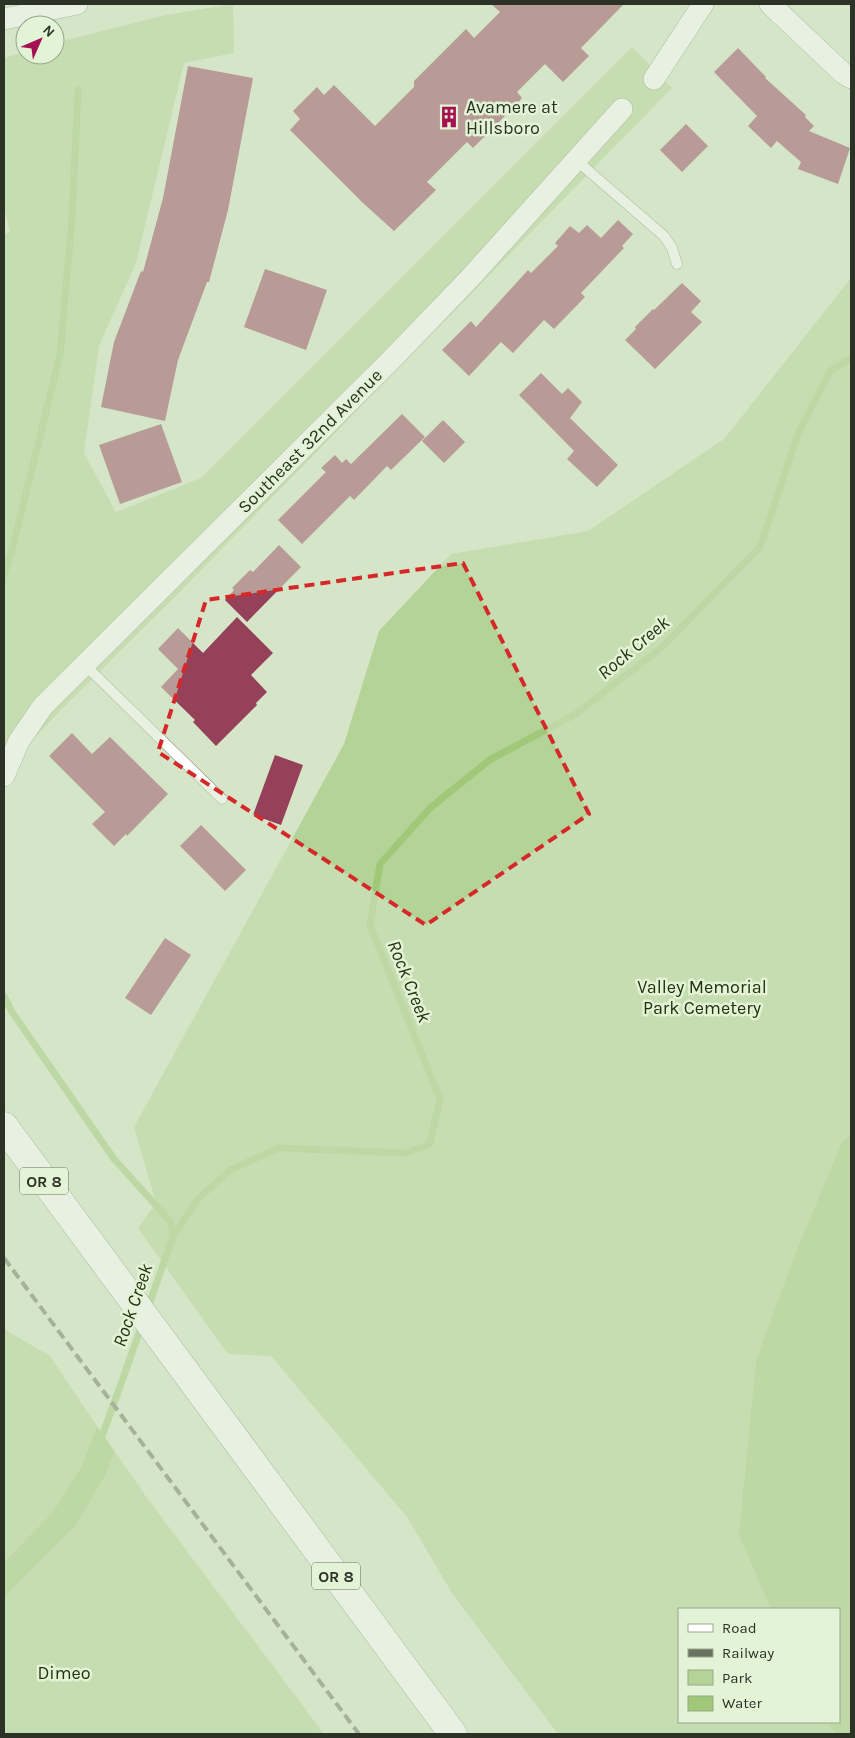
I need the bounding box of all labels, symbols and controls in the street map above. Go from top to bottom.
north arrow [15,15,65,65]
text: N [39,22,58,41]
place label: Avamere at Hillsboro [466,96,558,139]
building icon: Avamere at Hillsboro [436,104,462,130]
street label: Southeast 32nd Avenue [233,364,387,518]
water label: Rock Creek [593,611,674,684]
water label: Rock Creek [383,937,436,1026]
park label: Valley Memorial Park Cemetery [637,976,767,1019]
road number: OR 8 [20,1168,68,1194]
water label: Rock Creek [108,1260,158,1350]
road number: OR 8 [312,1562,360,1590]
legend [678,1608,840,1723]
text: Road [722,1619,757,1637]
text: Railway [722,1644,774,1662]
park label: Dimeo [37,1662,91,1684]
text: Park [722,1669,752,1687]
text: Water [722,1694,763,1712]

